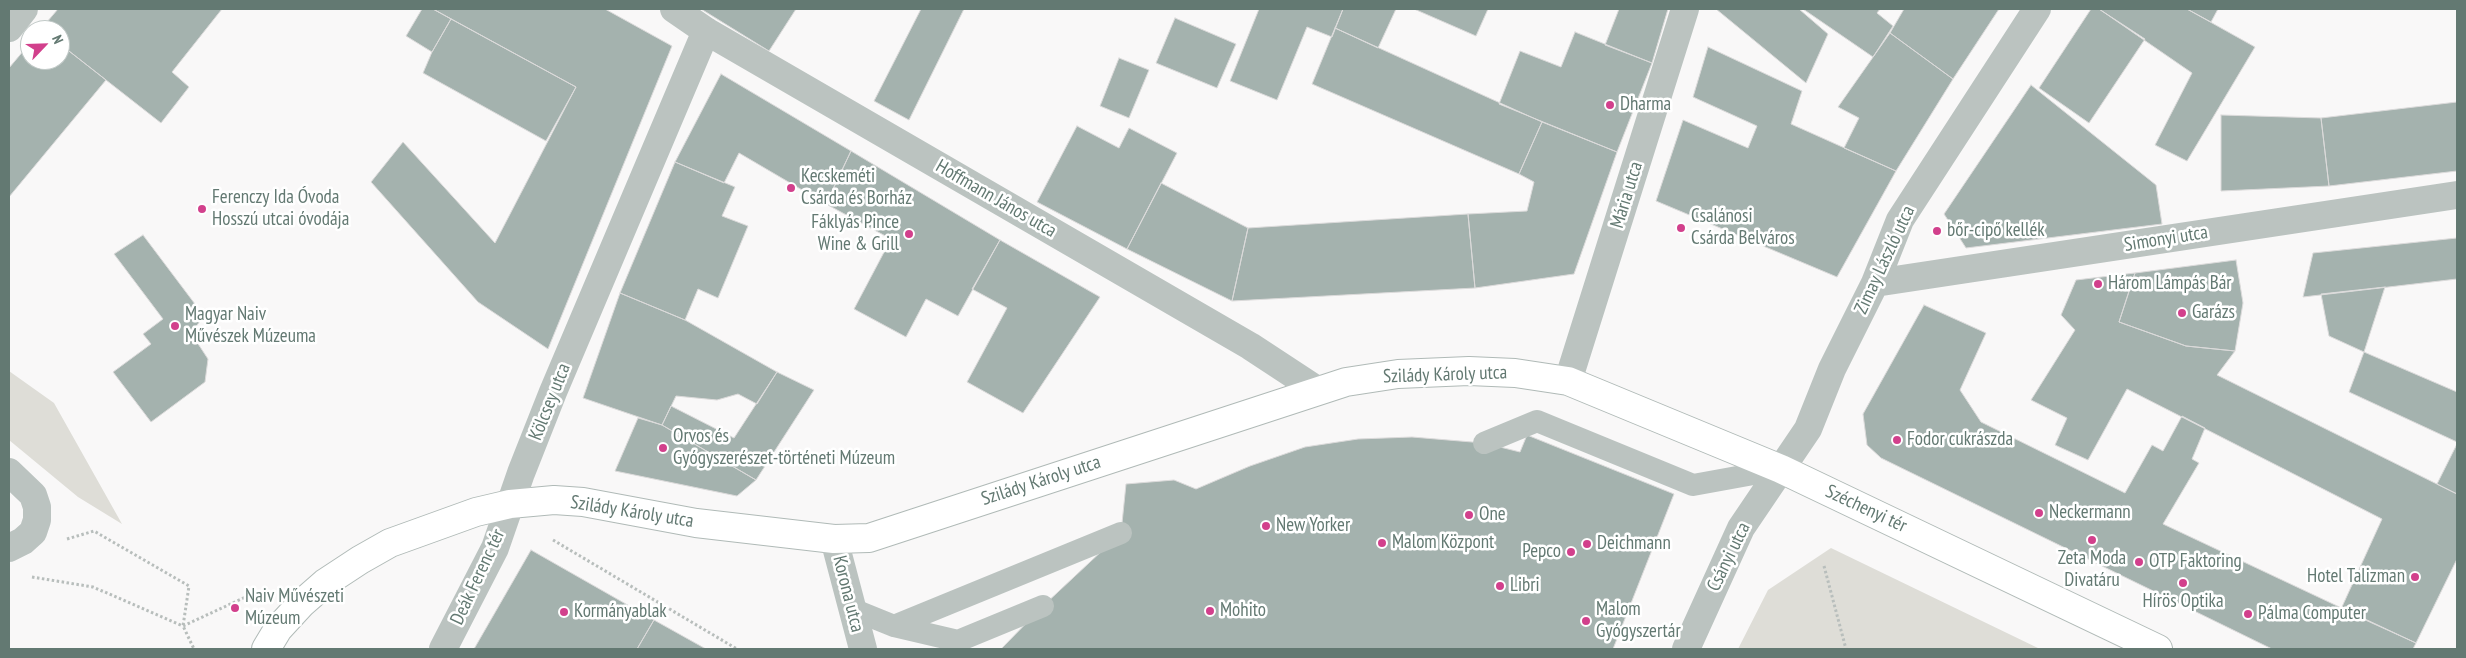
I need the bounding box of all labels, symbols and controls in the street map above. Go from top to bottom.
north arrow [20,20,70,70]
text: N [48,32,68,46]
place label: Dharma [1620,94,1671,116]
marker: Dharma [1604,99,1616,111]
street label: Hoffmann János utca [932,155,1060,243]
street label: Mária utca [1606,159,1648,231]
place label: Kecskeméti Csárda és Borház [801,166,912,210]
marker: Kecskeméti Csárda és Borház [785,182,797,194]
place label: Ferenczy Ida Óvoda Hosszú utcai óvodája [212,187,349,231]
street label: Zimay László utca [1850,202,1920,318]
marker: Ferenczy Ida Óvoda Hosszú utcai óvodája [196,203,208,215]
place label: Csalánosi Csárda Belváros [1691,206,1795,250]
place label: Fáklyás Pince Wine & Grill [811,212,899,256]
place label: bőr-cipő kellék [1947,220,2045,242]
street label: Simonyi utca [2123,221,2209,257]
marker: Csalánosi Csárda Belváros [1675,222,1687,234]
marker: bőr-cipő kellék [1931,225,1943,237]
marker: Fáklyás Pince Wine & Grill [903,228,915,240]
place label: Három Lámpás Bár [2108,273,2232,295]
marker: Három Lámpás Bár [2092,278,2104,290]
place label: Garázs [2192,302,2235,324]
place label: Magyar Naiv Művészek Múzeuma [185,304,316,348]
marker: Garázs [2176,307,2188,319]
marker: Magyar Naiv Művészek Múzeuma [169,320,181,332]
street label: Kölcsey utca [524,360,576,444]
street label: Szilády Károly utca [1383,361,1507,389]
place label: Orvos és Gyógyszerészet-történeti Múzeum [673,426,895,470]
place label: Fodor cukrászda [1907,429,2013,451]
marker: Fodor cukrászda [1891,434,1903,446]
marker: Orvos és Gyógyszerészet-történeti Múzeum [657,442,669,454]
street label: Szilády Károly utca [978,451,1104,511]
street label: Széchenyi tér [1822,480,1910,538]
street label: Szilády Károly utca [569,491,695,533]
place label: Neckermann [2049,502,2131,524]
place label: One [1479,504,1506,526]
marker: Neckermann [2033,507,2045,519]
marker: One [1463,509,1475,521]
place label: New Yorker [1276,515,1350,537]
street label: Csányi utca [1703,519,1755,595]
marker: New Yorker [1260,520,1272,532]
street label: Deák Ferenc tér [446,526,510,628]
place label: Malom Központ [1392,532,1494,554]
place label: Deichmann [1597,533,1671,555]
marker: Zeta Moda Divatáru [2086,534,2098,546]
marker: Malom Központ [1376,537,1388,549]
marker: Deichmann [1581,538,1593,550]
place label: Pepco [1522,541,1561,563]
marker: Pepco [1565,546,1577,558]
place label: Zeta Moda Divatáru [2058,548,2126,592]
place label: OTP Faktoring [2149,551,2242,573]
street label: Korona utca [828,553,868,635]
marker: OTP Faktoring [2133,556,2145,568]
place label: Hotel Talizman [2307,566,2405,588]
marker: Hotel Talizman [2409,571,2421,583]
place label: Libri [1510,575,1540,597]
marker: Hírös Optika [2177,577,2189,589]
marker: Libri [1494,580,1506,592]
place label: Naiv Művészeti Múzeum [245,586,344,630]
place label: Hírös Optika [2142,591,2224,613]
place label: Malom Gyógyszertár [1596,599,1681,643]
place label: Mohito [1220,600,1266,622]
place label: Kormányablak [574,601,667,623]
marker: Naiv Művészeti Múzeum [229,602,241,614]
place label: Pálma Computer [2258,603,2366,625]
marker: Mohito [1204,605,1216,617]
marker: Kormányablak [558,606,570,618]
marker: Pálma Computer [2242,608,2254,620]
marker: Malom Gyógyszertár [1580,615,1592,627]

